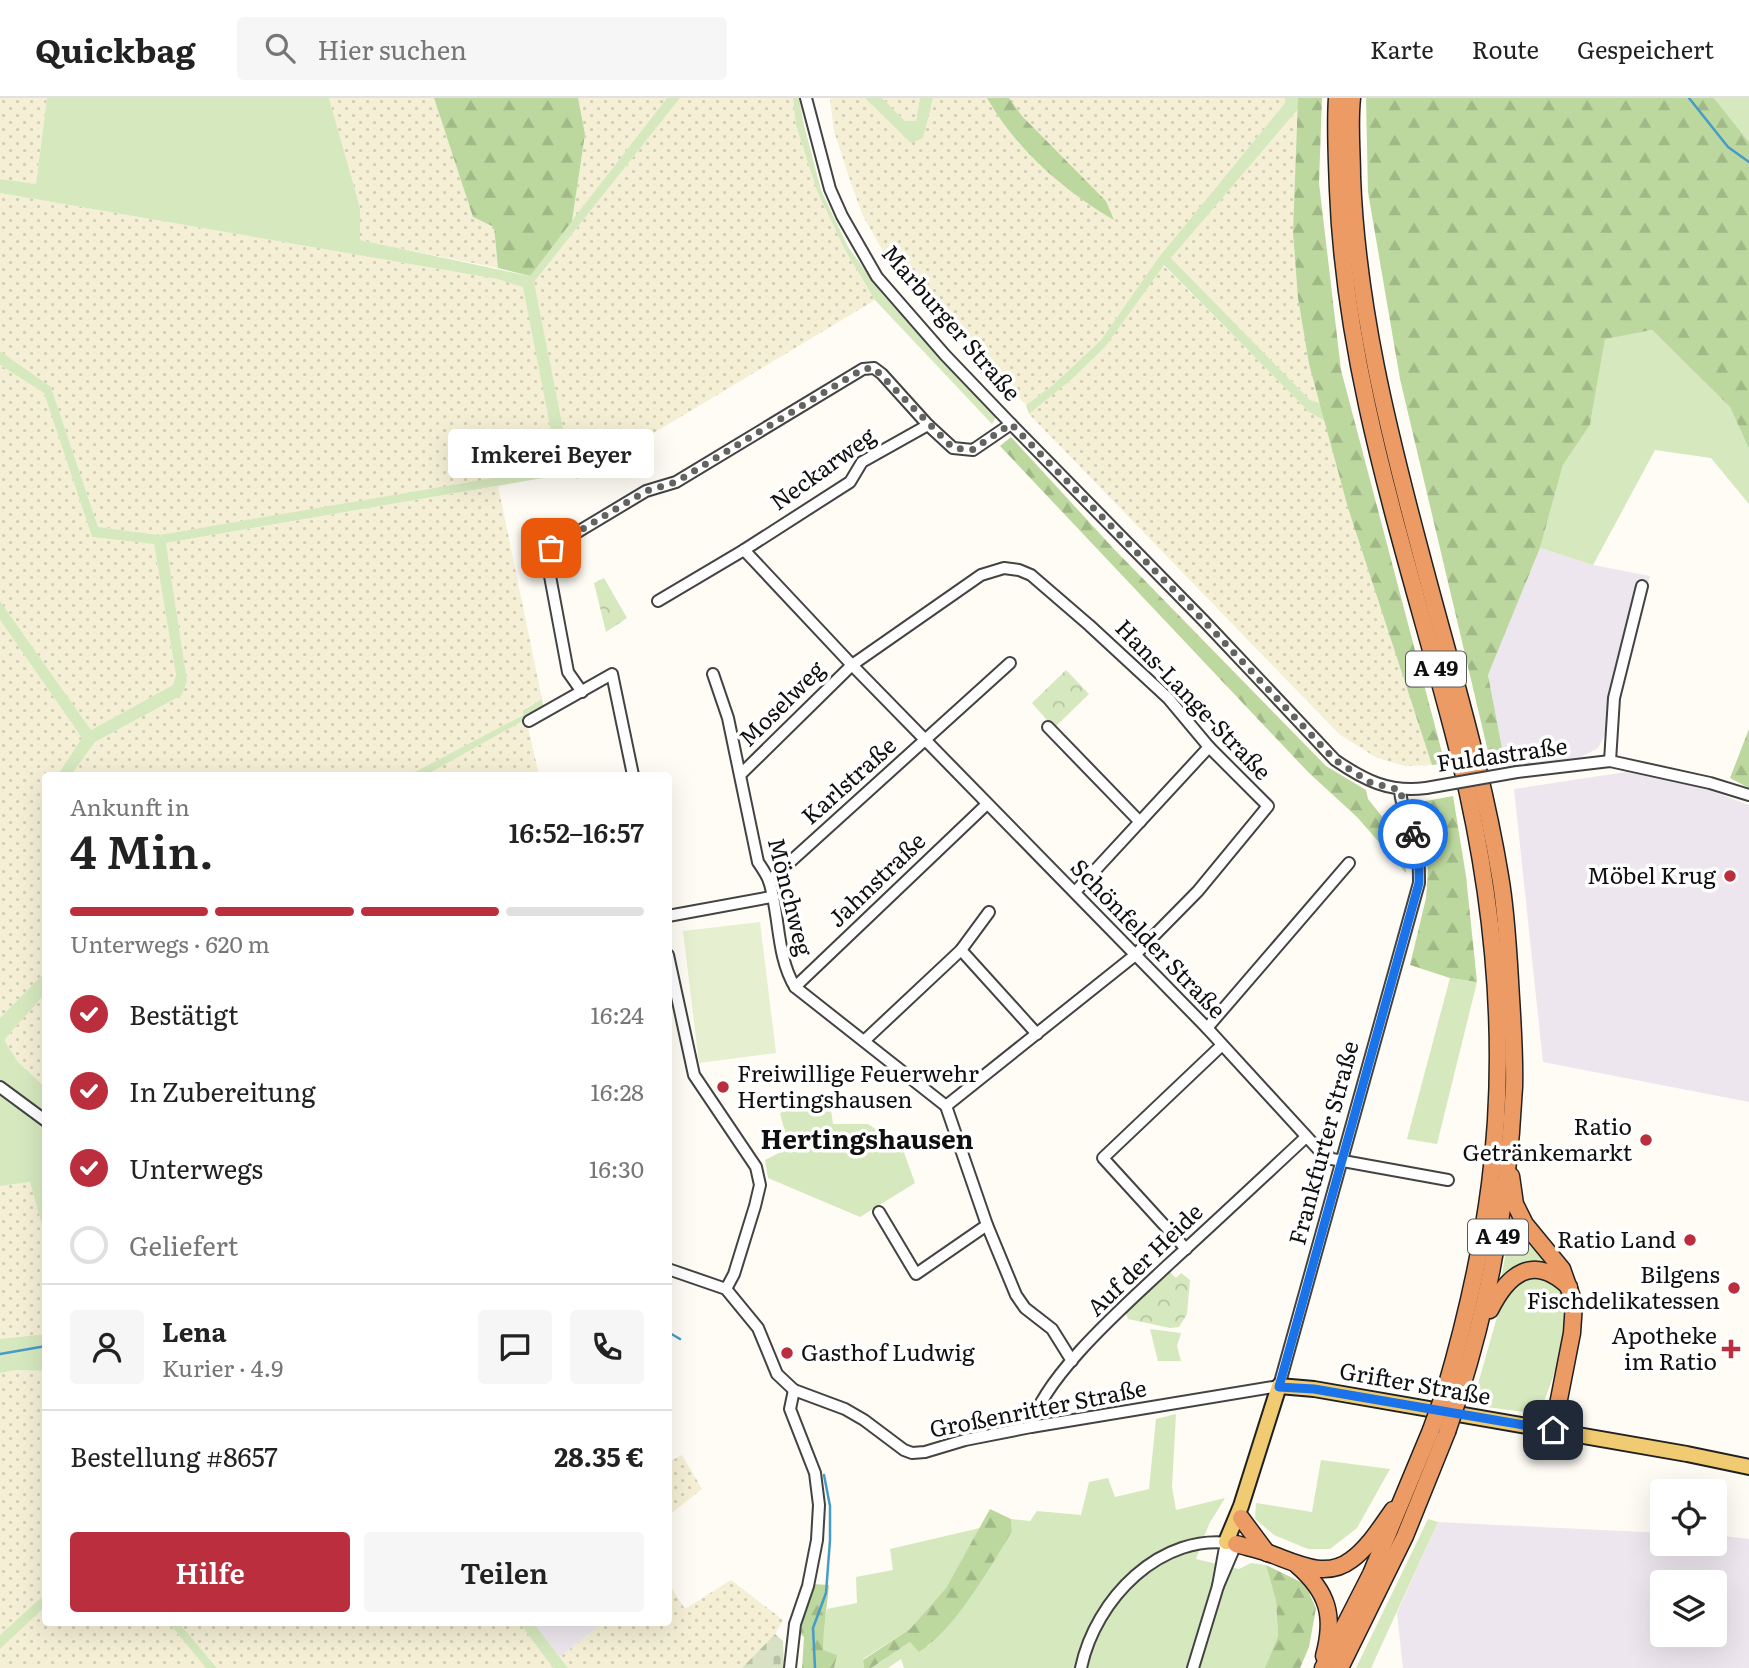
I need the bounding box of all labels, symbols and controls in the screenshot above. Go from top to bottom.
search box [237,17,727,80]
text: Quickbag [35,24,195,73]
icon: search [261,29,299,67]
text: Hier suchen [317,29,467,68]
text: Karte [1370,31,1434,66]
text: Route [1472,31,1539,66]
text: Gespeichert [1577,31,1714,66]
street label: Marburger Straße [875,236,1030,407]
street label: Neckarweg [762,418,882,517]
callout: Imkerei Beyer [448,429,654,478]
text: Imkerei Beyer [470,436,632,470]
pin [521,518,581,578]
icon: bag [532,529,570,567]
street label: Hans-Lange-Straße [1109,611,1280,787]
street label: Moselweg [730,652,831,753]
road number: A 49 [1406,652,1466,686]
street label: Fuldastraße [1434,727,1569,779]
street label: Karlstraße [793,728,903,831]
text: Ankunft in [70,789,190,823]
courier [1378,799,1448,869]
text: 16:52–16:57 [509,812,644,851]
text: 4 Min. [70,815,214,883]
icon: bike [1394,815,1432,853]
street label: Jahnstraße [819,823,932,934]
street label: Mönchweg [761,834,823,959]
street label: Schönfelder Straße [1064,850,1235,1025]
place label: Möbel Krug [1587,857,1716,891]
marker: Möbel Krug [1722,868,1738,884]
text: Unterwegs · 620 m [70,926,270,960]
text: Bestätigt [129,994,238,1033]
icon: check [70,995,108,1033]
text: 16:24 [591,997,644,1031]
street label: Frankfurter Straße [1278,1037,1366,1248]
place label: Freiwillige Feuerwehr Hertingshausen [737,1055,979,1115]
text: In Zubereitung [129,1071,316,1110]
icon: check [70,1072,108,1110]
text: 16:28 [591,1074,644,1108]
marker: Freiwillige Feuerwehr Hertingshausen [715,1079,731,1095]
place label: Ratio Getränkemarkt [1462,1108,1633,1168]
district label: Hertingshausen [760,1118,974,1157]
marker: Ratio Getränkemarkt [1638,1132,1654,1148]
text: Unterwegs [129,1148,263,1187]
icon: check [70,1149,108,1187]
text: 16:30 [589,1151,644,1185]
street label: Auf der Heide [1078,1194,1209,1323]
road number: A 49 [1468,1220,1528,1254]
place label: Ratio Land [1557,1221,1676,1255]
text: Geliefert [129,1225,238,1264]
marker: Ratio Land [1682,1232,1698,1248]
place label: Bilgens Fischdelikatessen [1527,1256,1720,1316]
marker: Bilgens Fischdelikatessen [1726,1280,1742,1296]
button: person [70,1310,144,1384]
button: chat [478,1310,552,1384]
button: phone [570,1310,644,1384]
text: Lena [162,1311,226,1350]
place label: Apotheke im Ratio [1612,1317,1717,1377]
place label: Gasthof Ludwig [801,1334,975,1368]
marker: Apotheke im Ratio [1723,1341,1739,1357]
marker: Gasthof Ludwig [779,1345,795,1361]
text: Kurier · 4.9 [162,1350,283,1384]
street label: Grifter Straße [1337,1352,1494,1412]
street label: Großenritter Straße [926,1369,1149,1445]
pin [1523,1400,1583,1460]
icon: home [1534,1411,1572,1449]
text: Bestellung #8657 [70,1436,278,1475]
text: 28.35 € [554,1436,644,1475]
map controls [1650,1479,1727,1647]
button: locate [1650,1479,1727,1556]
button: Hilfe [70,1532,350,1612]
button: Teilen [364,1532,644,1612]
button: layers [1650,1570,1727,1647]

